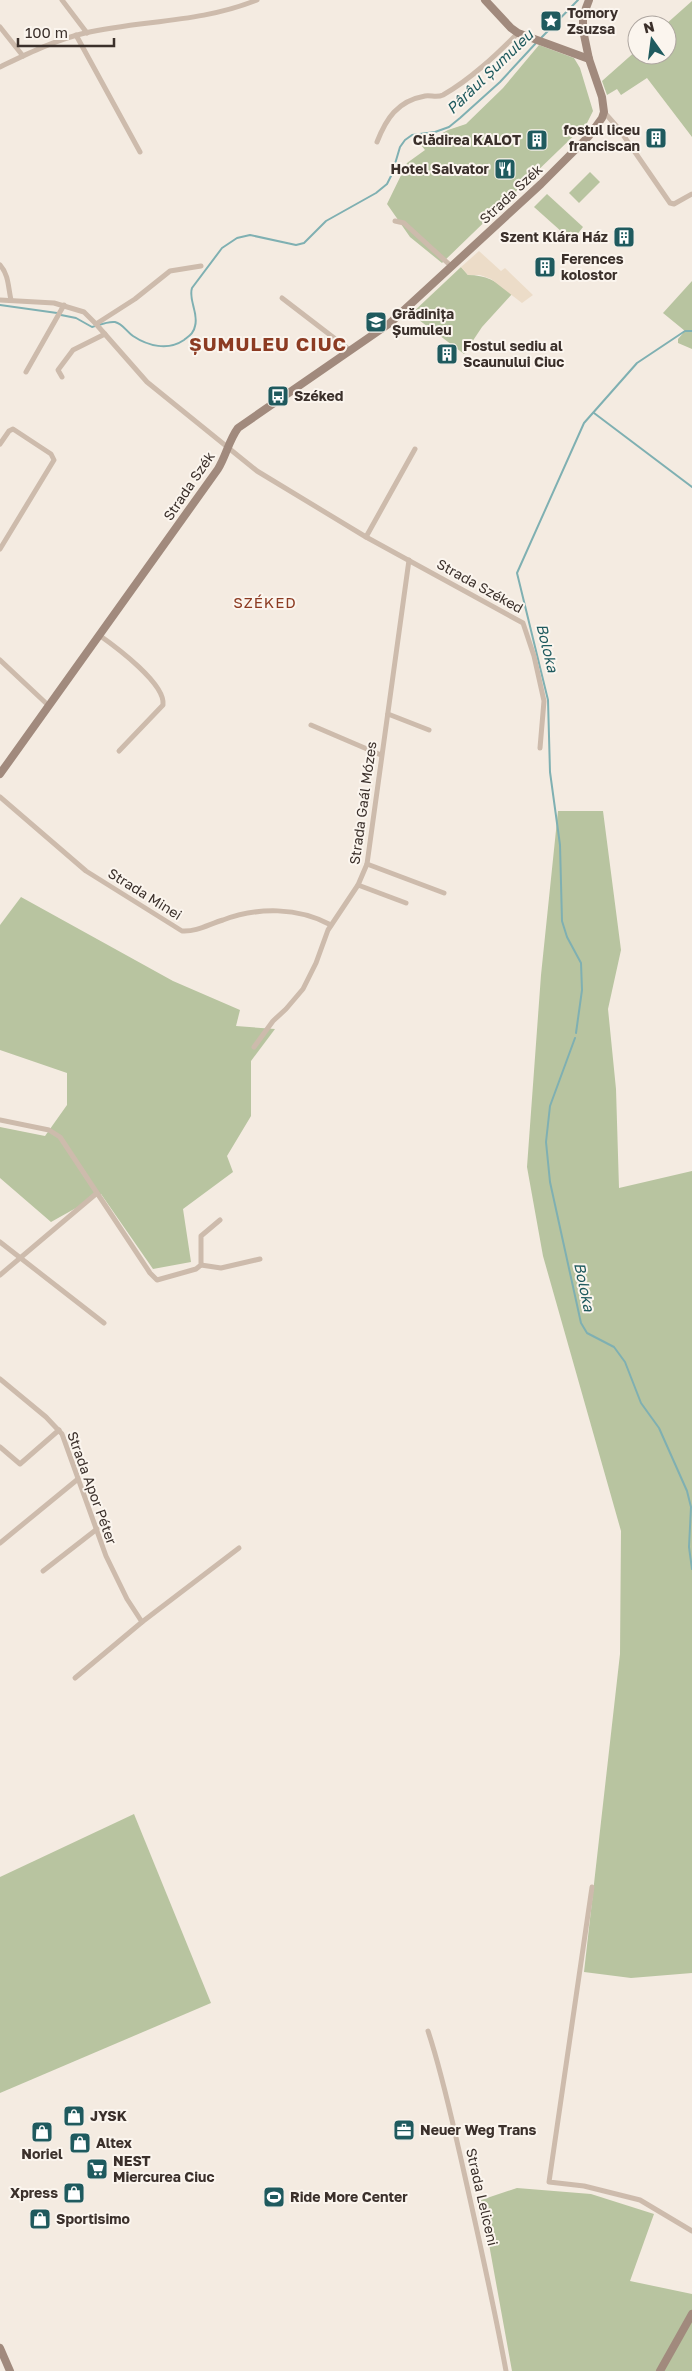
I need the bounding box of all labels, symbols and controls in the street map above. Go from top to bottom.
place label: Tomory Zsuzsa [567,4,619,37]
place icon: Tomory Zsuzsa [539,9,563,33]
scale bar [18,15,114,47]
north arrow [627,15,677,65]
text: N [642,17,656,36]
text: 100 m [25,23,68,41]
water label: Pârâul Șumuleu [442,25,538,118]
place label: fostul liceu franciscan [564,121,640,154]
building icon: fostul liceu franciscan [644,126,668,150]
building icon: Clădirea KALOT [525,128,549,152]
place label: Clădirea KALOT [413,131,521,148]
restaurant icon: Hotel Salvator [493,157,517,181]
place label: Hotel Salvator [391,160,490,177]
street label: Strada Szék [476,160,546,227]
building icon: Szent Klára Ház [612,225,636,249]
place label: Szent Klára Ház [500,228,608,245]
place label: Ferences kolostor [561,250,624,283]
building icon: Ferences kolostor [533,255,557,279]
place label: Grădinița Șumuleu [392,305,454,338]
school or university icon: Grădinița Șumuleu [364,310,388,334]
district label: ȘUMULEU CIUC [189,332,347,355]
place label: Fostul sediu al Scaunului Ciuc [463,337,564,370]
building icon: Fostul sediu al Scaunului Ciuc [435,342,459,366]
bus stop icon: Széked [266,384,290,408]
place label: Széked [294,387,343,404]
street label: Strada Szék [159,448,218,523]
street label: Strada Széked [434,555,526,616]
district label: SZÉKED [233,593,297,611]
water label: Boloka [533,622,563,674]
street label: Strada Gaál Mózes [345,740,380,866]
street label: Strada Minei [105,864,185,923]
water label: Boloka [571,1261,599,1313]
street label: Strada Apor Péter [64,1429,121,1547]
shop icon: JYSK [62,2104,86,2128]
place label: JYSK [90,2107,127,2124]
office icon: Neuer Weg Trans [392,2118,416,2142]
shop icon: Noriel [30,2120,54,2144]
place label: Neuer Weg Trans [420,2121,536,2138]
shop icon: Altex [68,2131,92,2155]
place label: Altex [96,2134,132,2151]
place label: Noriel [21,2145,63,2162]
street label: Strada Leliceni [463,2146,502,2247]
place label: NEST Miercurea Ciuc [113,2152,214,2185]
supermarket icon: NEST Miercurea Ciuc [85,2157,109,2181]
shop icon: Xpress [62,2181,86,2205]
place label: Xpress [10,2184,58,2201]
sports icon: Ride More Center [262,2185,286,2209]
place label: Ride More Center [290,2188,408,2205]
shop icon: Sportisimo [28,2207,52,2231]
place label: Sportisimo [56,2210,130,2227]

